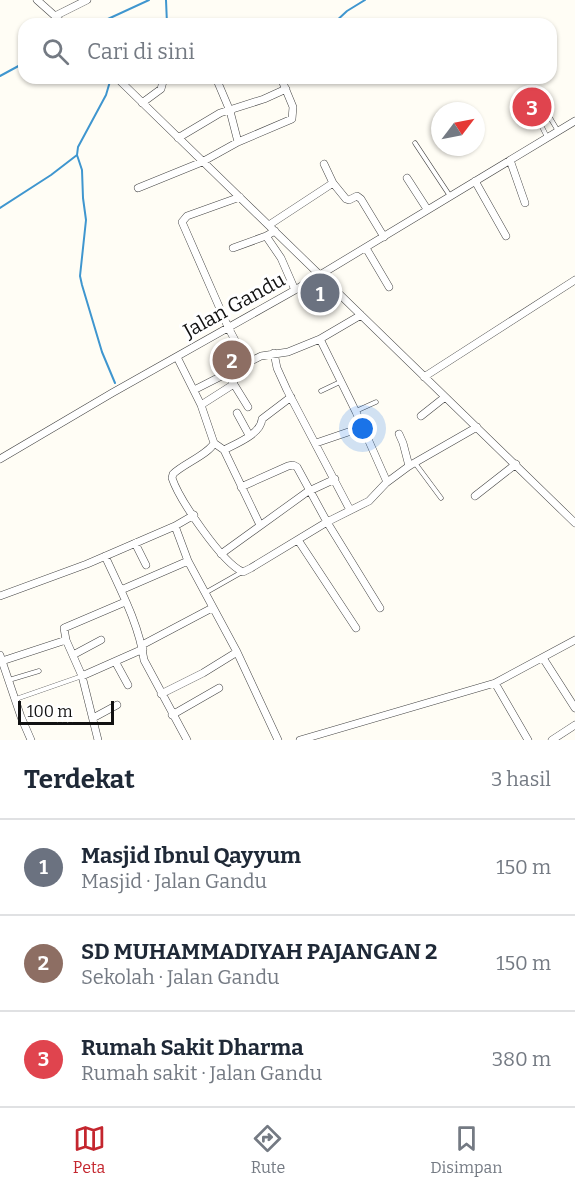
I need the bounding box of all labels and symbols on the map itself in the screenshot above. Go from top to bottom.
pin: 3 [512,84,552,130]
north arrow [431,102,485,156]
street label: Jalan Gandu [178,267,289,343]
pin: 1 [300,270,340,316]
pin: 2 [212,338,252,382]
your location [348,414,377,443]
scale bar [18,698,114,726]

